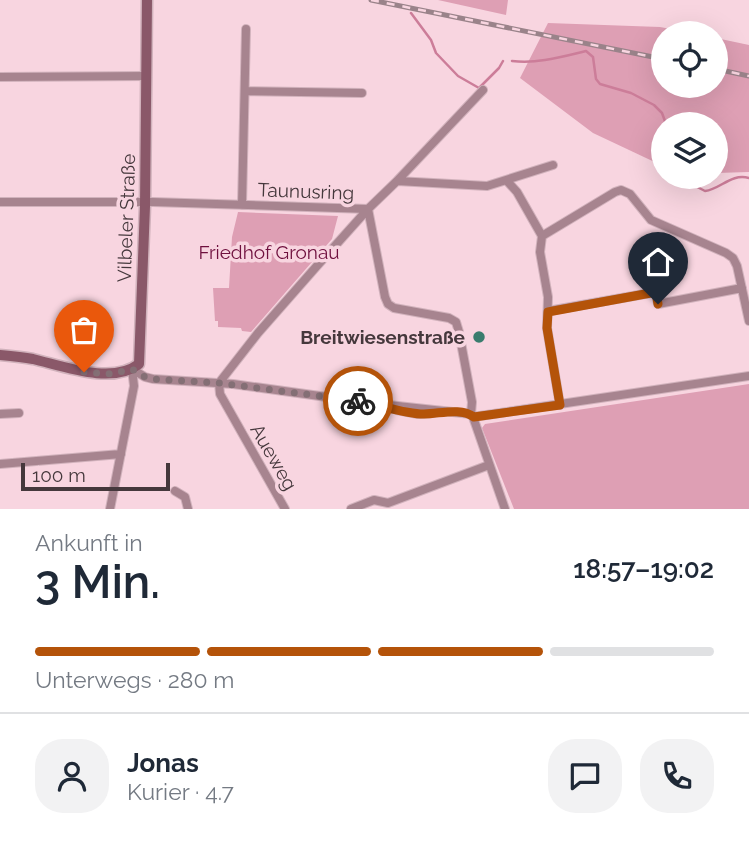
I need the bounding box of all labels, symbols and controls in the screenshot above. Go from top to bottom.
map controls [651,21,728,189]
button: locate [651,21,728,98]
button: layers [651,112,728,189]
street label: Vilbeler Straße [113,153,139,283]
street label: Taunusring [257,178,355,204]
pin [628,232,688,304]
park label: Friedhof Gronau [198,241,340,263]
icon: home [639,243,677,281]
pin [54,300,114,372]
icon: bag [65,311,103,349]
place label: Breitwiesenstraße [300,326,465,348]
marker: Breitwiesenstraße [471,329,487,345]
courier [323,366,393,436]
icon: bike [339,382,377,420]
street label: Aueweg [246,420,302,494]
scale bar [21,460,170,492]
text: 100 m [32,464,86,486]
text: Ankunft in [35,529,143,556]
text: 18:57–19:02 [573,554,714,584]
text: 3 Min. [35,555,160,609]
text: Unterwegs · 280 m [35,666,235,693]
button: person [35,739,109,813]
button: chat [548,739,622,813]
button: phone [640,739,714,813]
text: Jonas [127,748,199,778]
text: Kurier · 4.7 [127,778,234,805]

